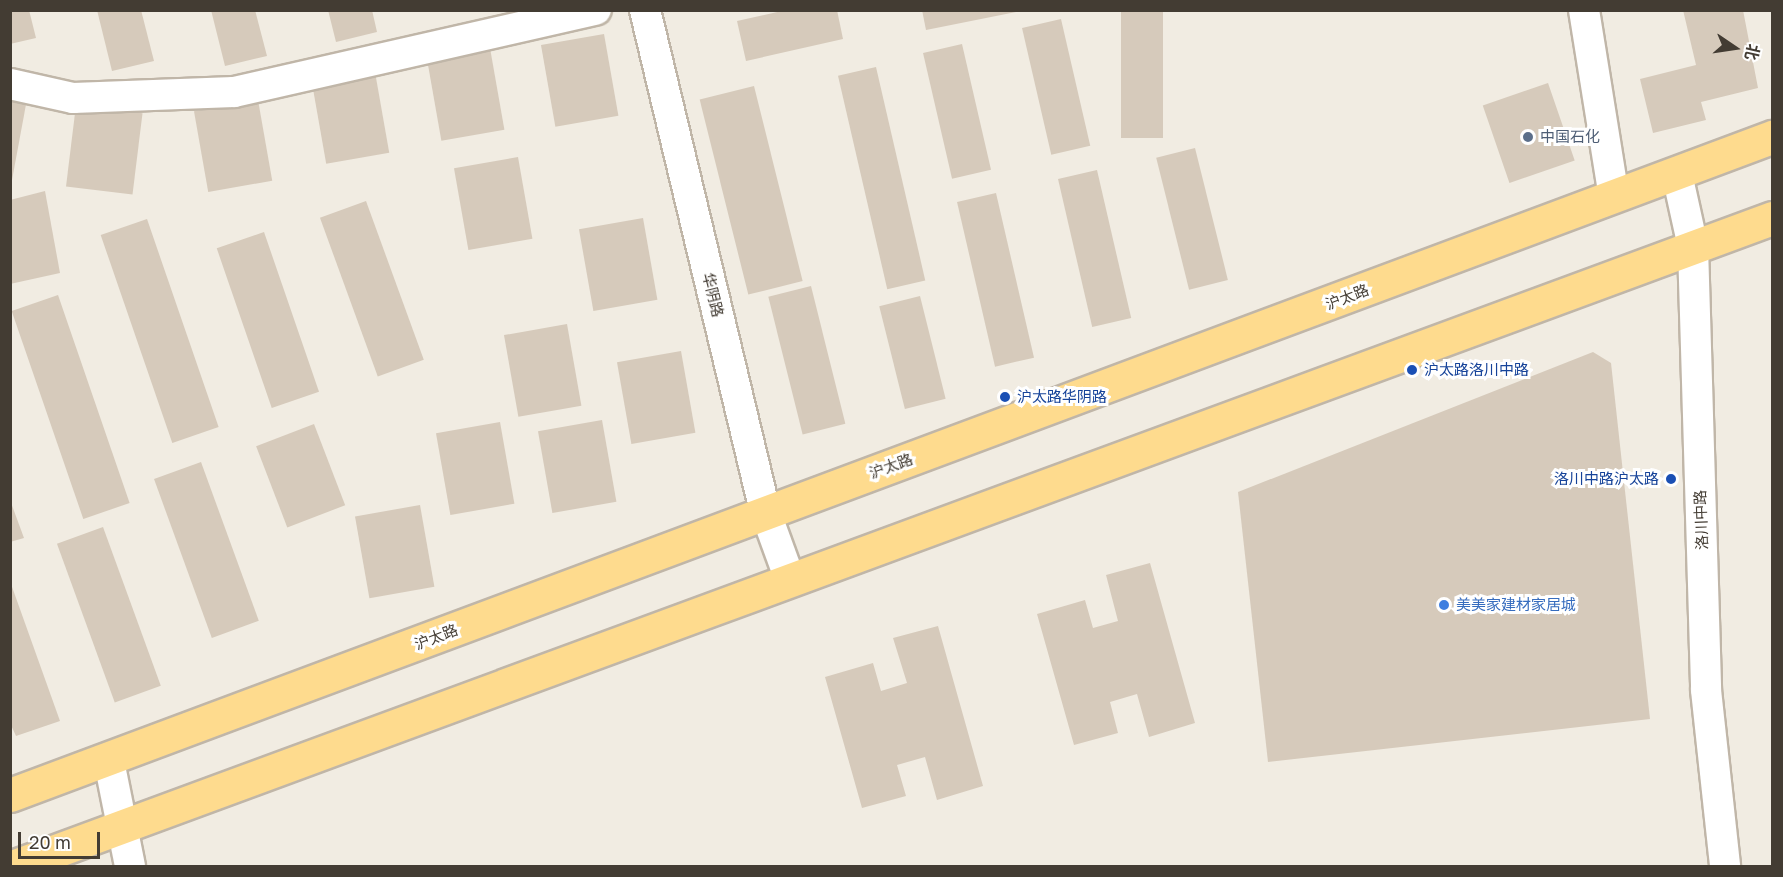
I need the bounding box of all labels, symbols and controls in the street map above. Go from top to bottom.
north arrow [1705,18,1765,78]
text: 北 [1741,42,1764,62]
place label: 中国石化 [1540,128,1600,146]
marker: 中国石化 [1521,130,1535,144]
street label: 华阴路 [699,271,727,319]
street label: 沪太路 [1323,281,1371,313]
place label: 沪太路洛川中路 [1424,361,1529,379]
marker: 沪太路洛川中路 [1405,363,1419,377]
place label: 沪太路华阴路 [1017,388,1107,406]
marker: 沪太路华阴路 [998,390,1012,404]
street label: 沪太路 [867,450,915,482]
place label: 洛川中路沪太路 [1554,470,1659,488]
marker: 洛川中路沪太路 [1664,472,1678,486]
street label: 洛川中路 [1691,490,1711,550]
place label: 美美家建材家居城 [1456,596,1576,614]
marker: 美美家建材家居城 [1437,598,1451,612]
street label: 沪太路 [412,621,460,653]
scale bar [21,820,104,858]
text: 20 m [29,831,71,853]

